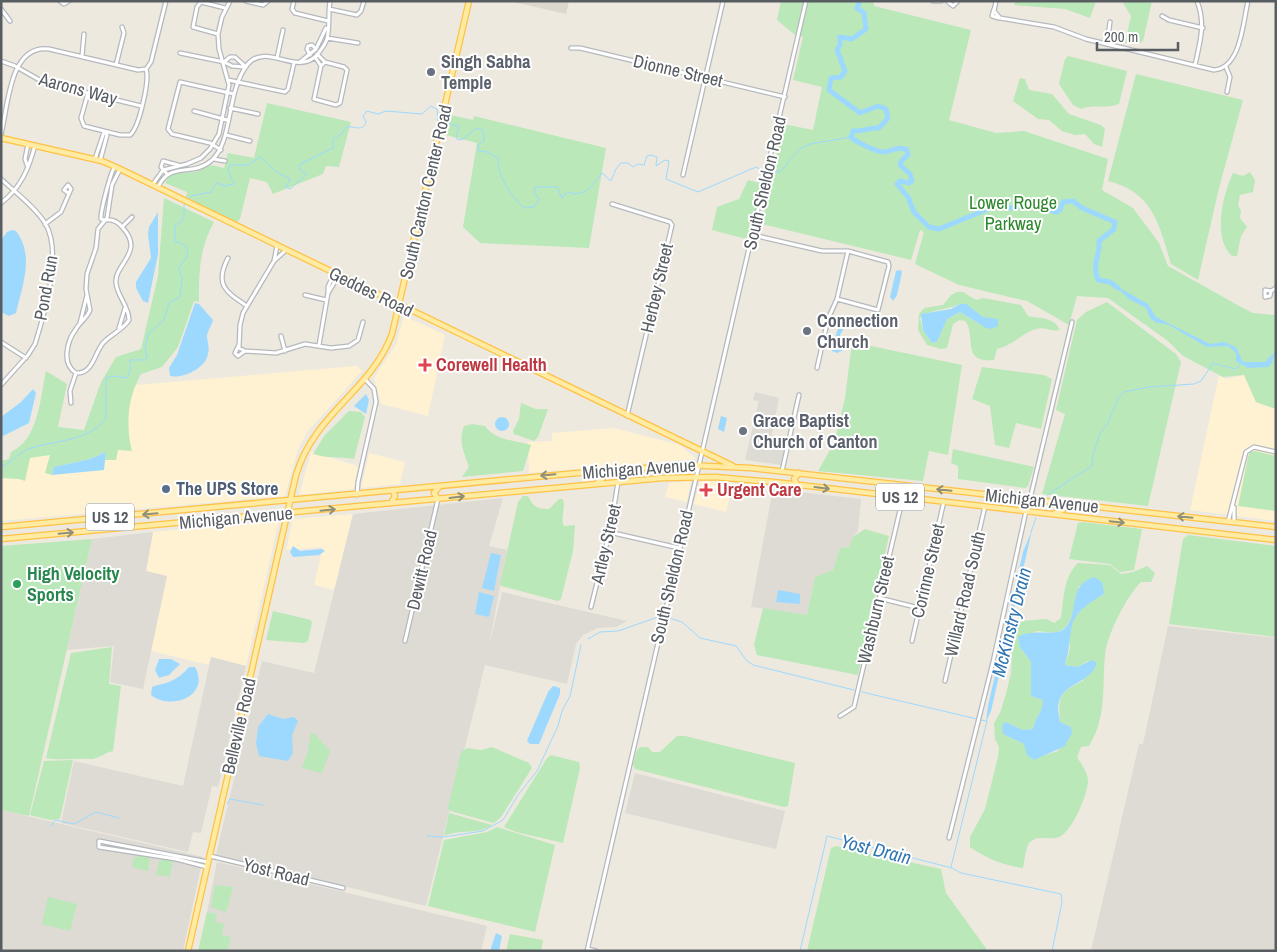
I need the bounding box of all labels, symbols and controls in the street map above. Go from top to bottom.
scale bar [1097,20,1178,52]
text: 200 m [1104,26,1138,47]
street label: Dionne Street [631,48,725,93]
place label: Singh Sabha Temple [441,49,531,95]
street label: Aarons Way [35,66,121,111]
marker: Singh Sabha Temple [425,66,437,78]
street label: South Canton Center Road [393,102,458,281]
street label: South Sheldon Road [737,114,792,252]
park label: Lower Rouge Parkway [969,190,1057,236]
street label: Herbey Street [634,241,679,335]
street label: Pond Run [27,253,64,322]
street label: Geddes Road [325,260,418,323]
place label: Connection Church [817,308,898,354]
marker: Connection Church [801,325,813,337]
place label: Corewell Health [436,352,547,377]
marker: Corewell Health [418,358,432,372]
place label: Grace Baptist Church of Canton [753,408,878,454]
marker: Grace Baptist Church of Canton [737,425,749,437]
street label: Michigan Avenue [581,452,697,485]
one-way arrow [540,471,556,480]
place label: The UPS Store [176,476,279,501]
place label: Urgent Care [717,477,801,502]
street label: Michigan Avenue [984,482,1100,519]
marker: The UPS Store [160,483,172,495]
marker: Urgent Care [699,483,713,497]
one-way arrow [814,483,830,493]
road number: US 12 [876,484,924,511]
one-way arrow [936,485,952,495]
one-way arrow [448,491,464,501]
street label: Michigan Avenue [178,500,294,535]
street label: Artley Street [584,502,627,587]
road number: US 12 [86,504,134,530]
one-way arrow [320,505,336,515]
street label: South Sheldon Road [644,508,699,646]
one-way arrow [143,509,159,519]
one-way arrow [1177,512,1193,522]
one-way arrow [1109,517,1125,527]
street label: Corinne Street [905,521,950,620]
one-way arrow [58,528,74,538]
street label: Dewitt Road [400,528,443,612]
street label: Willard Road South [938,529,991,659]
street label: Washburn Street [851,553,900,666]
place label: High Velocity Sports [27,561,120,607]
water label: McKinstry Drain [985,565,1037,679]
marker: High Velocity Sports [11,578,23,590]
street label: Belleville Road [215,675,262,777]
water label: Yost Drain [838,828,914,870]
street label: Yost Road [240,851,312,892]

